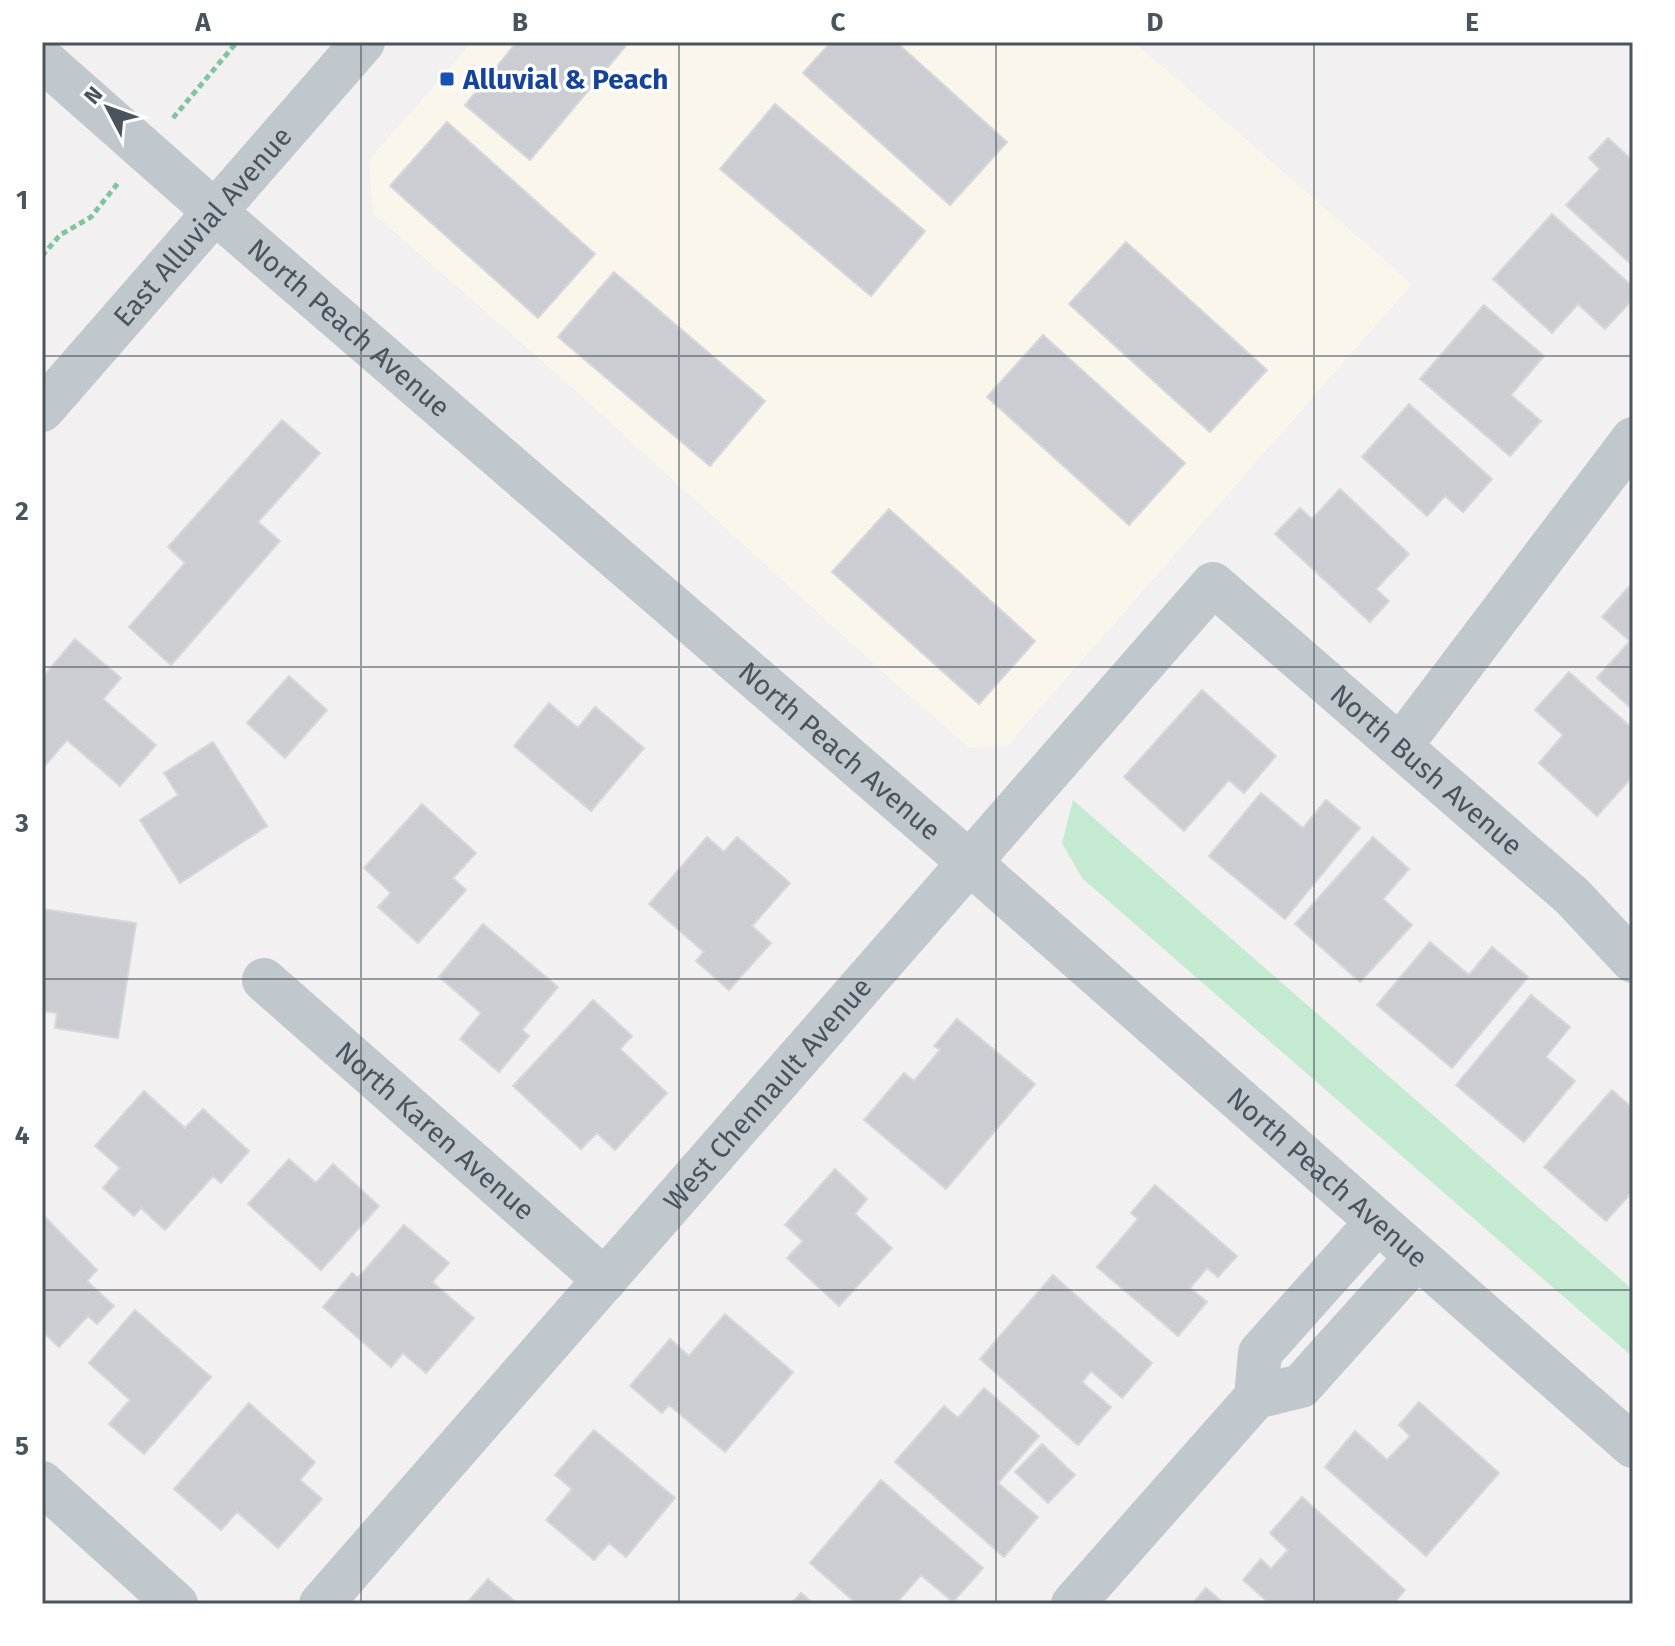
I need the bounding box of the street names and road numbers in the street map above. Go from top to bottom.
street label: East Alluvial Avenue [107,120,299,333]
street label: North Peach Avenue [241,232,457,424]
street label: North Peach Avenue [732,655,947,847]
street label: North Bush Avenue [1324,678,1529,862]
street label: West Chennault Avenue [657,971,879,1217]
street label: North Karen Avenue [329,1035,541,1227]
street label: North Peach Avenue [1220,1081,1434,1275]

